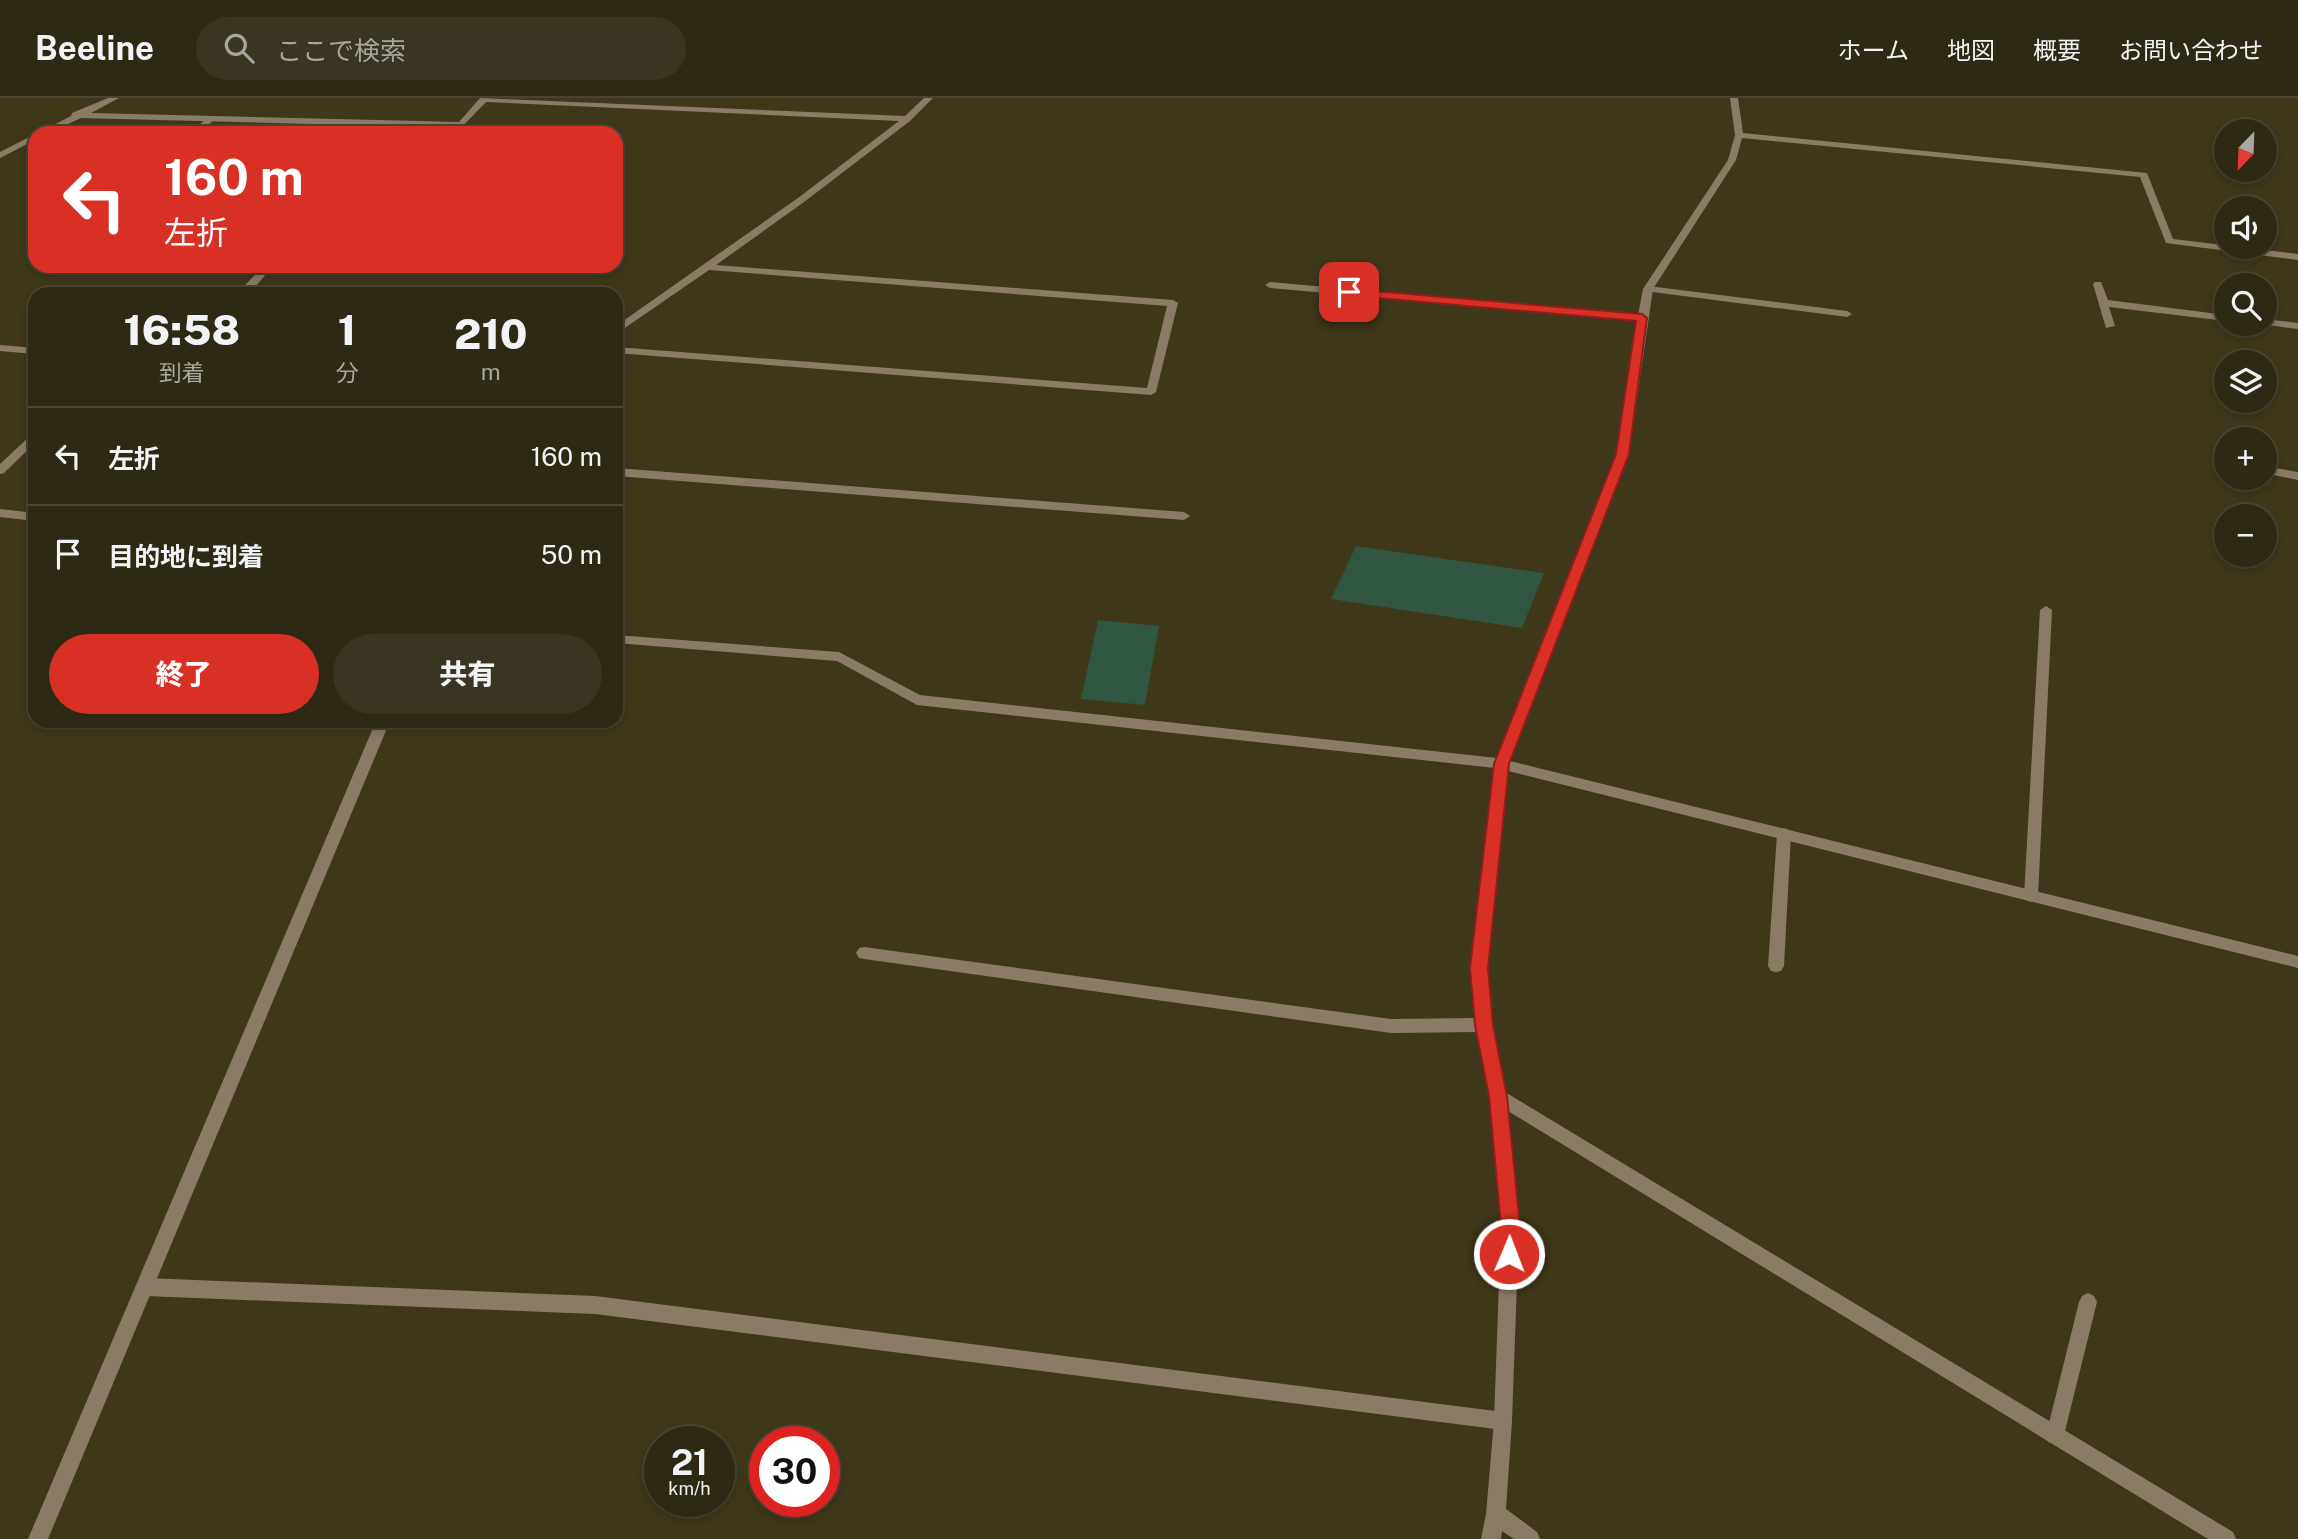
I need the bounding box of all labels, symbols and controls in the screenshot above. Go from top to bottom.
search box [196,17,686,80]
text: Beeline [35,29,154,67]
icon: search [220,29,258,67]
text: ここで検索 [276,35,406,66]
text: ホーム [1838,36,1909,64]
text: 地図 [1947,36,1995,64]
text: 概要 [2033,36,2081,64]
text: お問い合わせ [2119,36,2263,64]
north arrow [2214,119,2277,182]
map controls [2214,119,2277,567]
text: 160 m [164,148,304,206]
icon: left [49,154,140,245]
button: sound [2214,196,2277,259]
text: 左折 [164,214,228,251]
pin [1319,262,1379,322]
icon: arrive [1330,273,1368,311]
button: search [2214,273,2277,336]
text: 16:58 [123,305,240,354]
text: 1 [338,305,356,354]
text: 210 [454,309,528,358]
button: layers [2214,350,2277,413]
text: m [481,358,501,385]
text: 到着 [159,359,205,386]
text: 分 [336,359,359,386]
button: + [2214,427,2277,490]
icon: left [49,437,87,475]
text: 160 m [531,441,602,472]
text: 左折 [108,443,160,474]
button: − [2214,504,2277,567]
icon: arrive [49,535,87,573]
text: 50 m [541,539,602,570]
text: 目的地に到着 [108,541,264,572]
button: 終了 [49,634,319,714]
button: 共有 [333,634,602,714]
position arrow [1472,1217,1546,1291]
speed limit sign: 30 [749,1426,840,1517]
text: 21 [671,1442,708,1483]
text: km/h [668,1478,711,1499]

